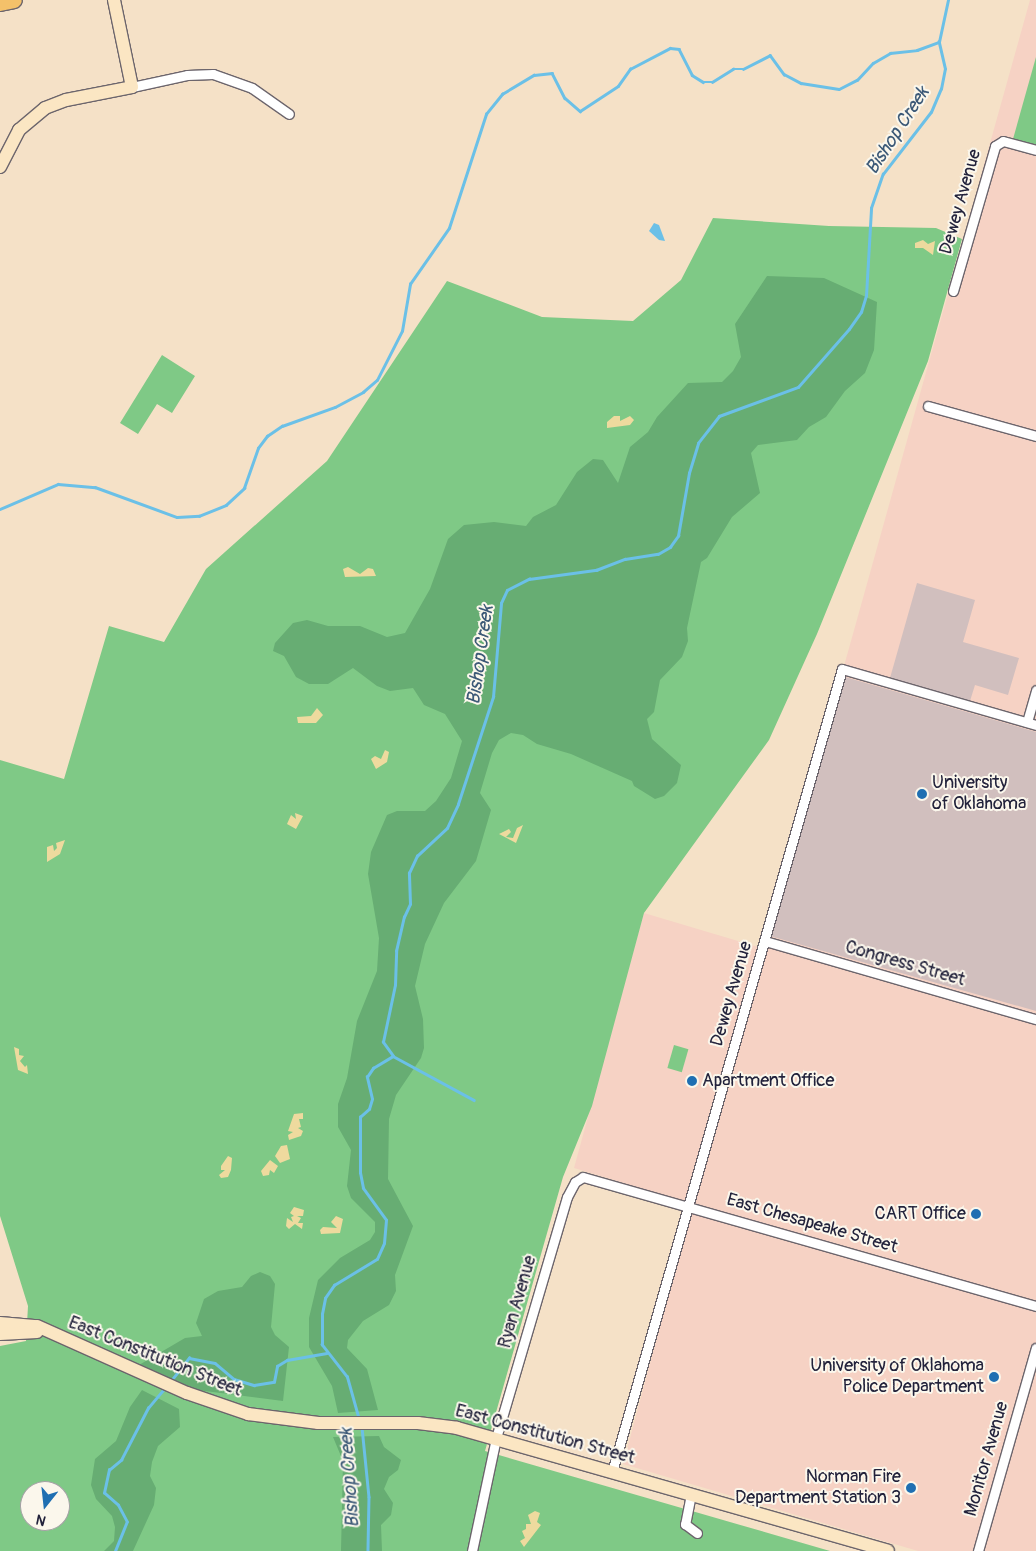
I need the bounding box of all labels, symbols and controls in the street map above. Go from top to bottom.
water label: Bishop Creek [861,83,935,179]
street label: Dewey Avenue [936,147,986,257]
water label: Bishop Creek [463,604,499,706]
place label: University of Oklahoma [932,773,1026,816]
marker: University of Oklahoma [916,788,928,800]
street label: Congress Street [843,937,967,991]
street label: Dewey Avenue [707,939,757,1049]
place label: Apartment Office [702,1070,834,1092]
marker: Apartment Office [686,1075,698,1087]
street label: East Chesapeake Street [724,1189,900,1259]
place label: CART Office [874,1203,966,1225]
marker: CART Office [970,1208,982,1220]
street label: Ryan Avenue [494,1253,542,1351]
street label: East Constitution Street [65,1312,245,1402]
place label: University of Oklahoma Police Department [810,1356,984,1398]
marker: University of Oklahoma Police Department [988,1371,1000,1383]
street label: Monitor Avenue [960,1399,1014,1519]
street label: East Constitution Street [453,1401,637,1469]
water label: Bishop Creek [335,1427,365,1529]
place label: Norman Fire Department Station 3 [735,1467,901,1510]
north arrow [20,1481,70,1531]
marker: Norman Fire Department Station 3 [905,1482,917,1494]
text: N [34,1510,48,1529]

